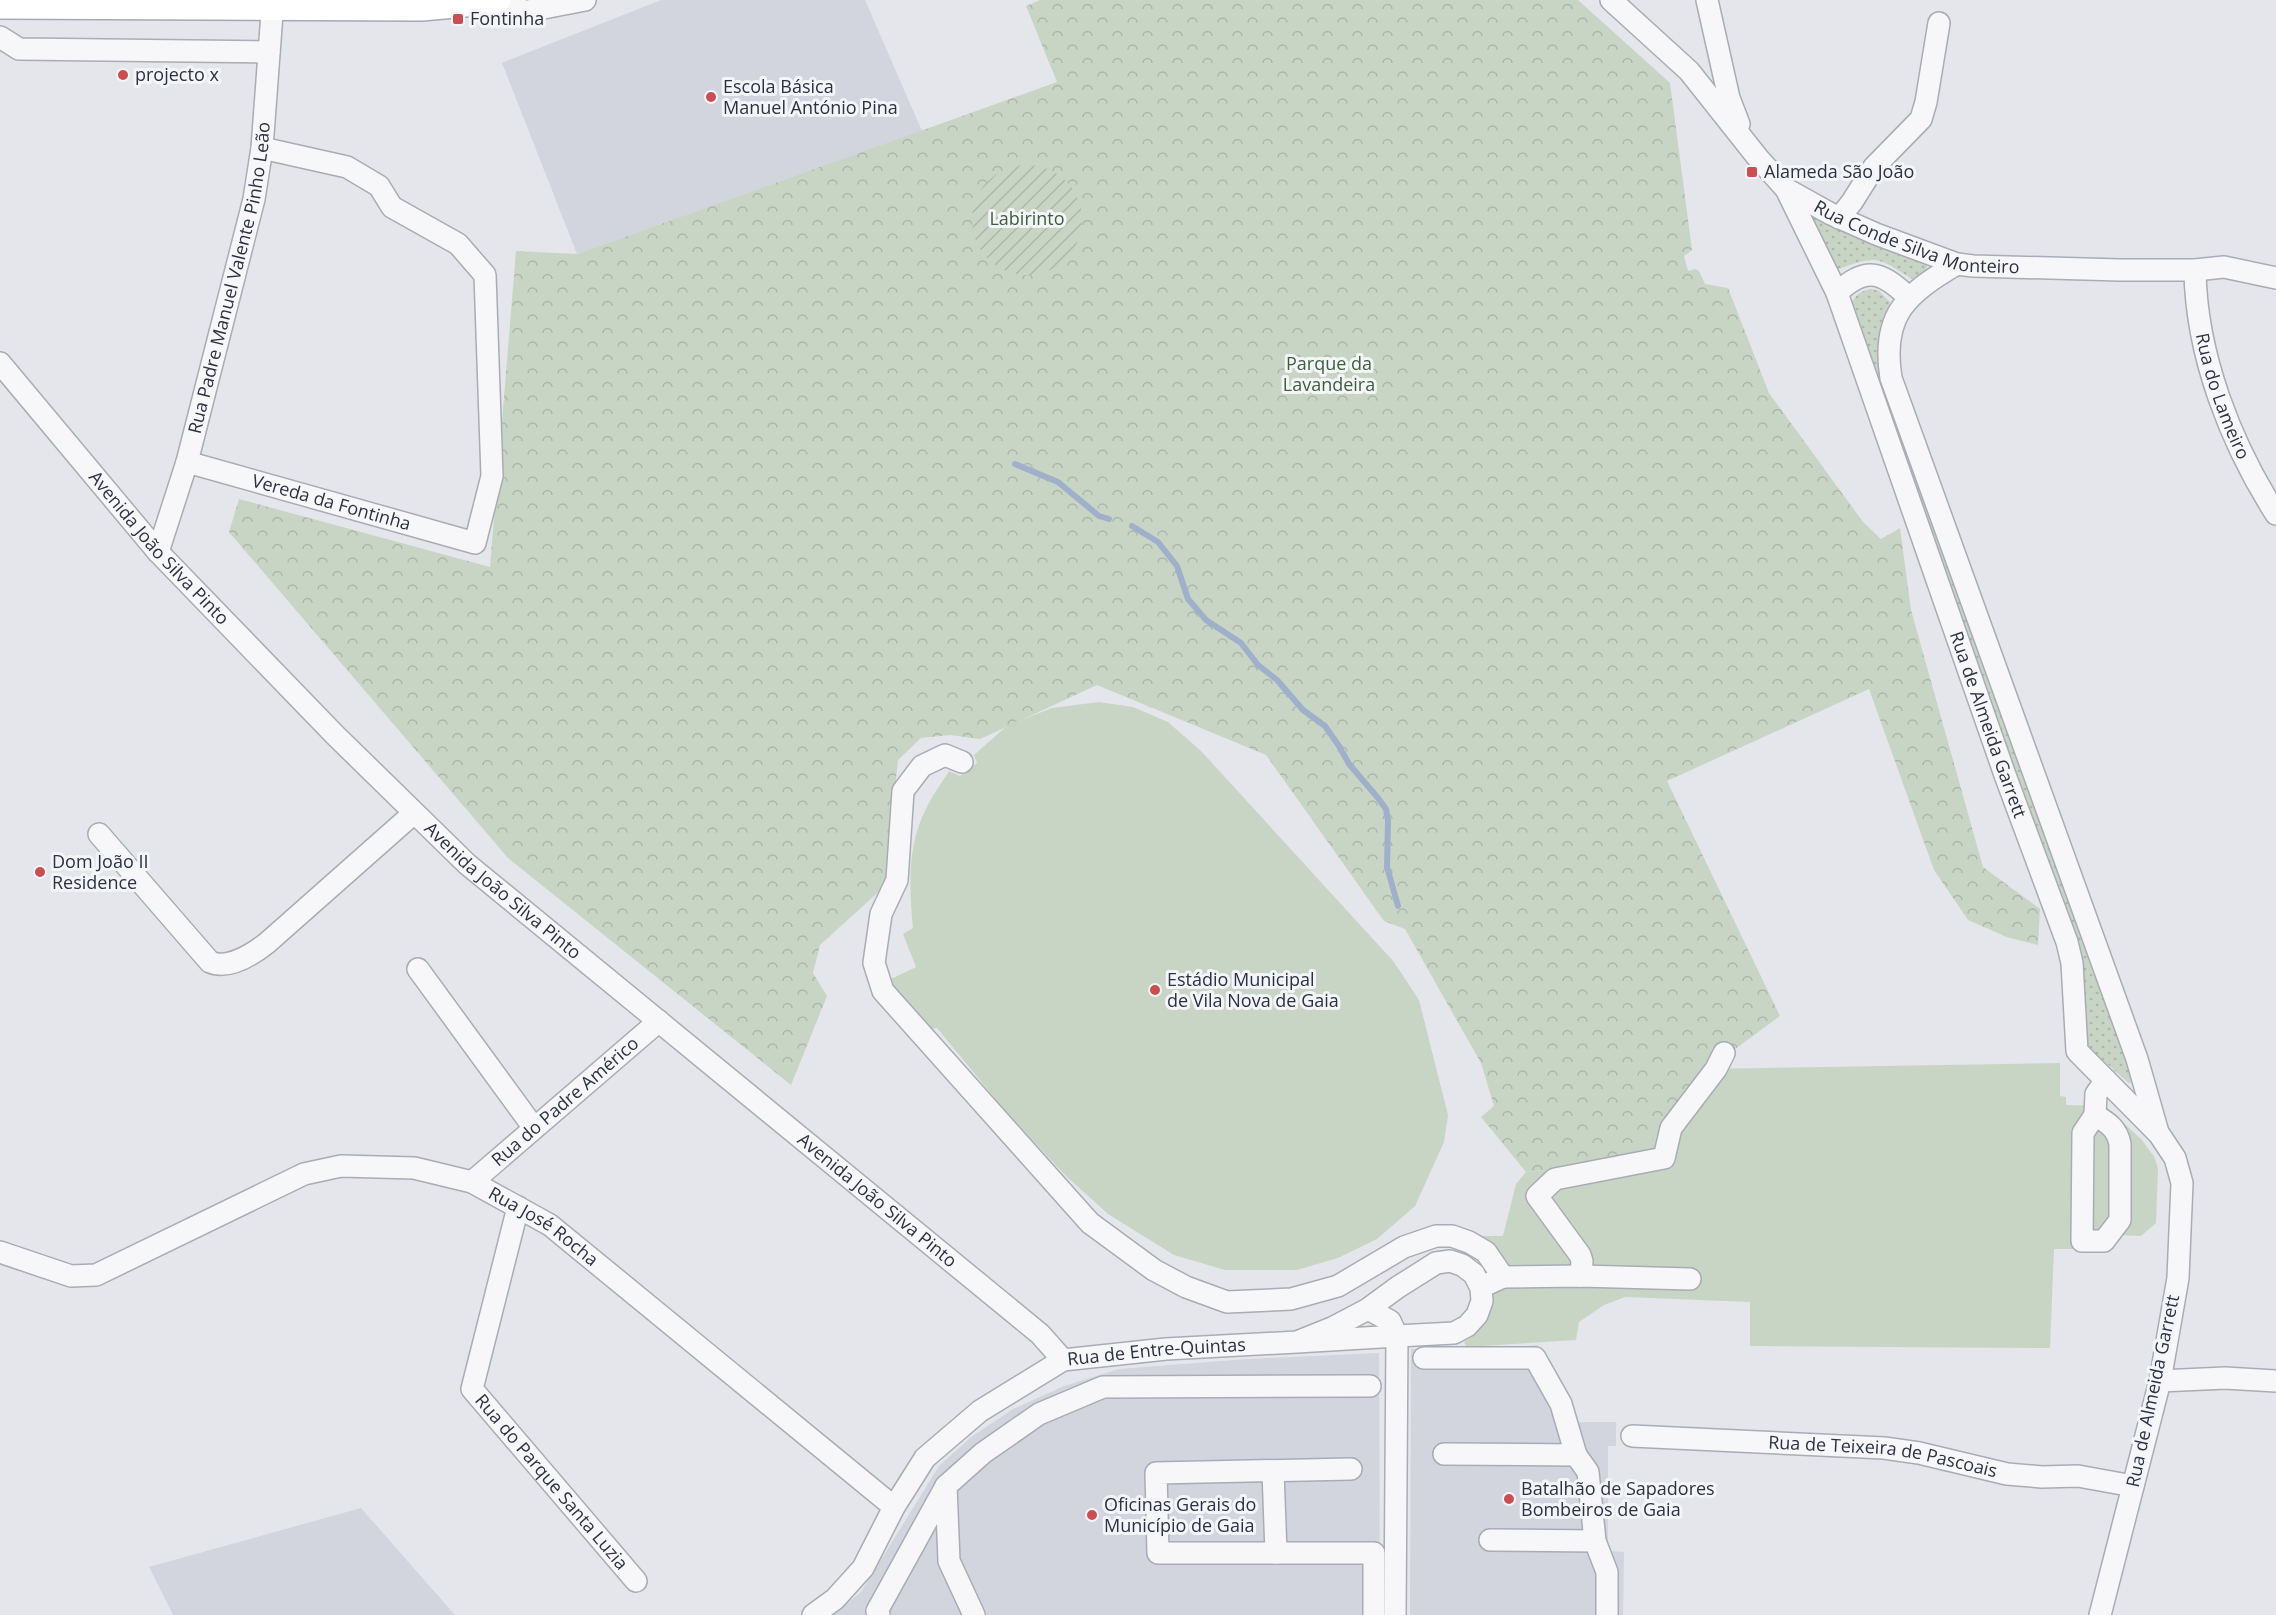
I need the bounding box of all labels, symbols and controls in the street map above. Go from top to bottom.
place label: Fontinha [470,6,544,30]
marker: Fontinha [451,12,465,26]
place label: projecto x [135,62,219,86]
marker: projecto x [116,68,130,82]
place label: Escola Básica Manuel António Pina [723,74,898,119]
marker: Escola Básica Manuel António Pina [704,90,718,104]
street label: Rua Padre Manuel Valente Pinho Leão [182,121,275,436]
place label: Alameda São João [1764,159,1914,183]
marker: Alameda São João [1745,165,1759,179]
street label: Rua Conde Silva Monteiro [1810,194,2020,278]
park label: Labirinto [989,206,1065,230]
street label: Rua do Lameiro [2191,331,2256,463]
park label: Parque da Lavandeira [1283,351,1375,396]
street label: Avenida João Silva Pinto [84,465,235,630]
street label: Vereda da Fontinha [249,468,414,535]
street label: Rua de Almeida Garrett [1945,628,2033,821]
street label: Avenida João Silva Pinto [420,816,587,964]
place label: Dom João II Residence [52,849,148,894]
marker: Dom João II Residence [33,865,47,879]
place label: Estádio Municipal de Vila Nova de Gaia [1167,967,1339,1012]
marker: Estádio Municipal de Vila Nova de Gaia [1148,983,1162,997]
street label: Rua do Padre Américo [486,1031,643,1171]
street label: Avenida João Silva Pinto [793,1127,962,1272]
street label: Rua José Rocha [485,1181,604,1271]
street label: Rua de Almeida Garrett [2120,1292,2184,1489]
street label: Rua de Entre-Quintas [1066,1332,1246,1370]
street label: Rua do Parque Santa Luzia [470,1388,634,1574]
street label: Rua de Teixeira de Pascoais [1768,1430,2000,1482]
place label: Batalhão de Sapadores Bombeiros de Gaia [1521,1476,1715,1521]
place label: Oficinas Gerais do Município de Gaia [1104,1492,1256,1537]
marker: Batalhão de Sapadores Bombeiros de Gaia [1502,1492,1516,1506]
marker: Oficinas Gerais do Município de Gaia [1085,1508,1099,1522]

